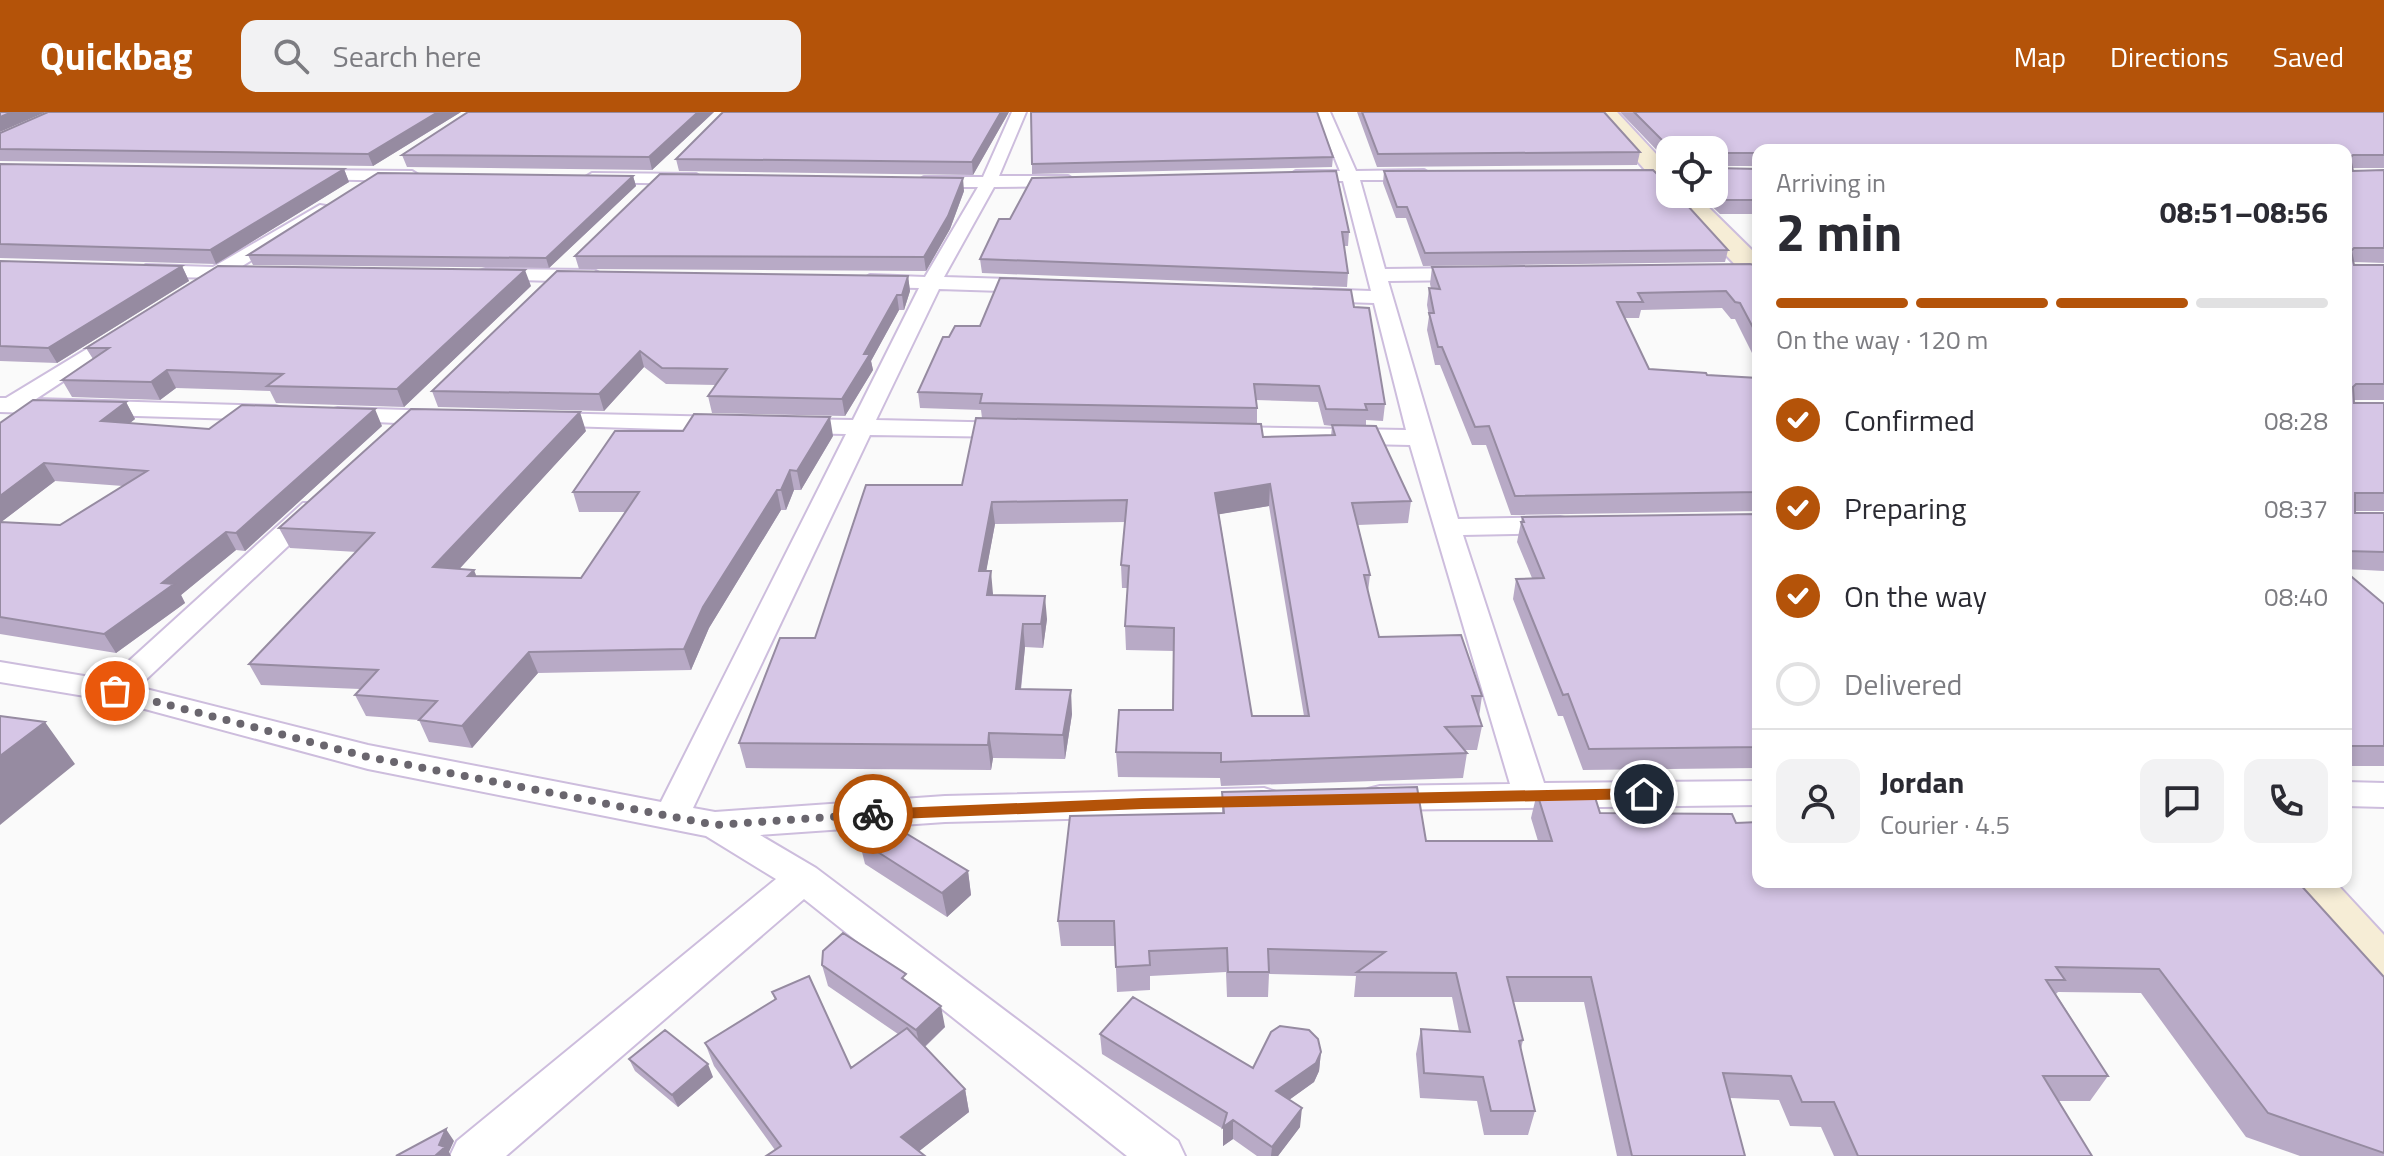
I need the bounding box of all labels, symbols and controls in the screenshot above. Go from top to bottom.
search box [241,20,801,92]
text: Quickbag [40,27,193,85]
text: Search here [333,33,481,79]
icon: search [269,34,313,78]
text: Map [2014,35,2066,78]
text: Directions [2110,35,2229,78]
text: Saved [2273,35,2344,78]
map controls [1656,136,1728,208]
button: locate [1656,136,1728,208]
text: Arriving in [1776,163,1886,202]
text: 08:51–08:56 [2160,189,2328,235]
text: 2 min [1776,192,1902,271]
text: On the way · 120 m [1776,320,1988,359]
text: Confirmed [1844,397,1975,443]
icon: check [1776,398,1820,442]
text: 08:28 [2264,401,2328,440]
text: Preparing [1844,485,1966,531]
icon: check [1776,486,1820,530]
text: 08:37 [2264,489,2328,528]
text: On the way [1844,573,1987,619]
icon: check [1776,574,1820,618]
text: 08:40 [2264,577,2328,616]
pin [81,657,149,725]
text: Delivered [1844,661,1962,707]
icon: bag [93,669,137,713]
button: person [1776,759,1860,843]
text: Jordan [1880,759,1964,805]
button: chat [2140,759,2224,843]
button: phone [2244,759,2328,843]
pin [1610,760,1678,828]
icon: home [1622,772,1666,816]
courier [833,774,913,854]
icon: bike [851,792,895,836]
text: Courier · 4.5 [1880,805,2010,844]

